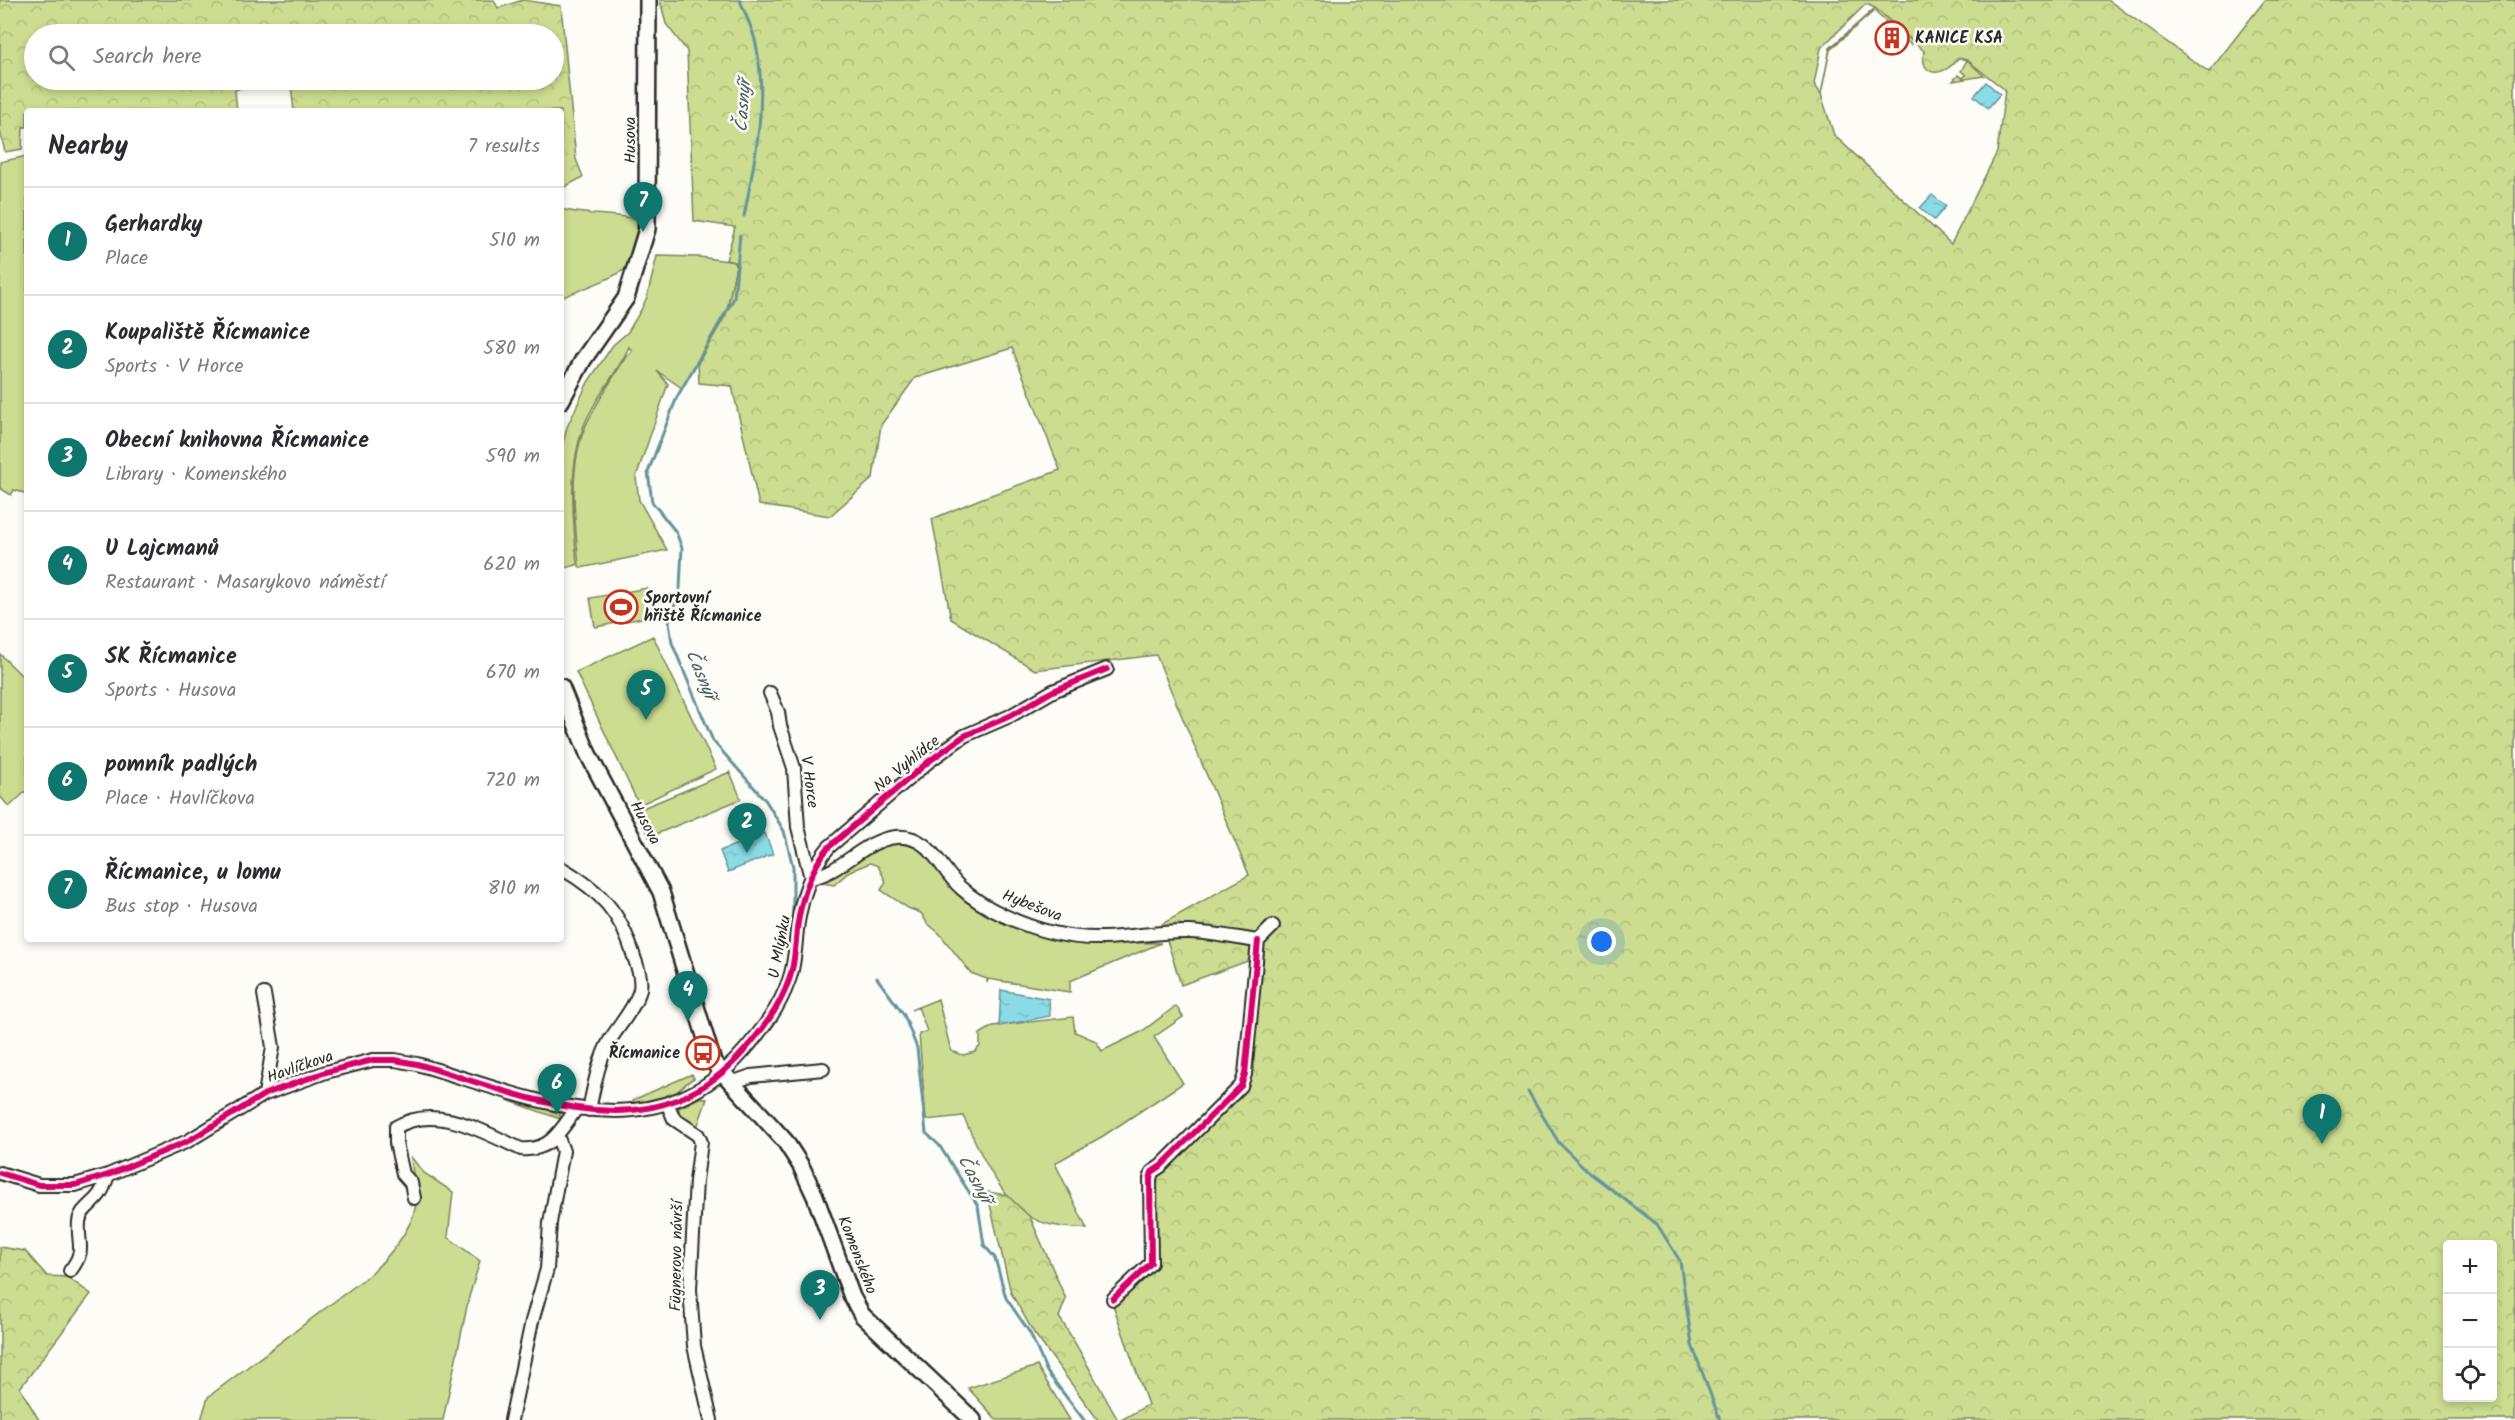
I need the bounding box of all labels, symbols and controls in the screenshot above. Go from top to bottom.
building icon: KANICE KSA [1874,20,1910,56]
search box [24,24,564,90]
place label: KANICE KSA [1915,26,2003,51]
text: Search here [93,40,201,75]
icon: search [45,41,78,74]
water label: Časnýř [728,74,761,133]
street label: Husova [618,117,643,163]
text: Nearby [48,126,128,168]
text: 7 results [468,131,540,163]
pin: 7 [624,182,662,232]
text: Gerhardky [105,208,203,243]
text: 1 [64,225,71,257]
text: 510 m [489,225,540,257]
text: Place [105,243,148,275]
text: Koupaliště Řícmanice [105,316,310,351]
text: 2 [62,333,73,365]
text: 580 m [483,333,540,365]
text: Sports · V Horce [105,351,244,383]
text: Obecní knihovna Řícmanice [105,424,369,459]
text: 3 [62,441,73,473]
text: 590 m [486,441,540,473]
text: Library · Komenského [105,459,287,491]
text: U Lajcmanů [105,532,218,567]
text: 4 [62,549,73,581]
text: 620 m [483,549,540,581]
text: Restaurant · Masarykovo náměstí [105,567,385,599]
place label: Sportovní hřiště Řícmanice [644,586,762,629]
sports icon: Sportovní hřiště Řícmanice [603,589,639,625]
text: SK Řícmanice [105,640,237,675]
water label: Časnýř [676,645,726,710]
text: 5 [62,657,73,689]
text: 670 m [486,657,540,689]
pin: 5 [626,670,666,720]
text: Sports · Husova [105,675,236,707]
street label: Na Vyhlídce [868,729,946,799]
text: pomník padlých [105,748,257,783]
street label: V Horce [793,754,825,810]
text: 6 [62,765,73,797]
text: 720 m [485,765,540,797]
text: Place · Havlíčkova [105,783,255,815]
street label: Husova [623,796,667,850]
pin: 2 [728,804,766,853]
text: Řícmanice, u lomu [105,856,281,891]
text: 7 [63,873,72,905]
text: 810 m [488,873,540,905]
street label: Hybešova [999,883,1065,929]
text: Bus stop · Husova [105,891,258,923]
street label: U Mlýnku [762,913,798,981]
your location [1587,927,1616,956]
pin: 4 [668,972,708,1021]
bus stop icon: Řícmanice [685,1035,721,1071]
place label: Řícmanice [609,1041,680,1066]
street label: Havlíčkova [263,1044,337,1090]
pin: 6 [538,1064,576,1114]
pin: 1 [2302,1094,2342,1144]
water label: Časnýř [949,1150,1002,1215]
street label: Fügnerovo návrší [664,1198,691,1312]
street label: Komenského [831,1212,883,1298]
map controls [2443,1240,2497,1402]
button: + [2443,1240,2497,1294]
pin: 3 [800,1270,840,1320]
button: − [2443,1294,2497,1348]
button: locate [2443,1348,2497,1402]

